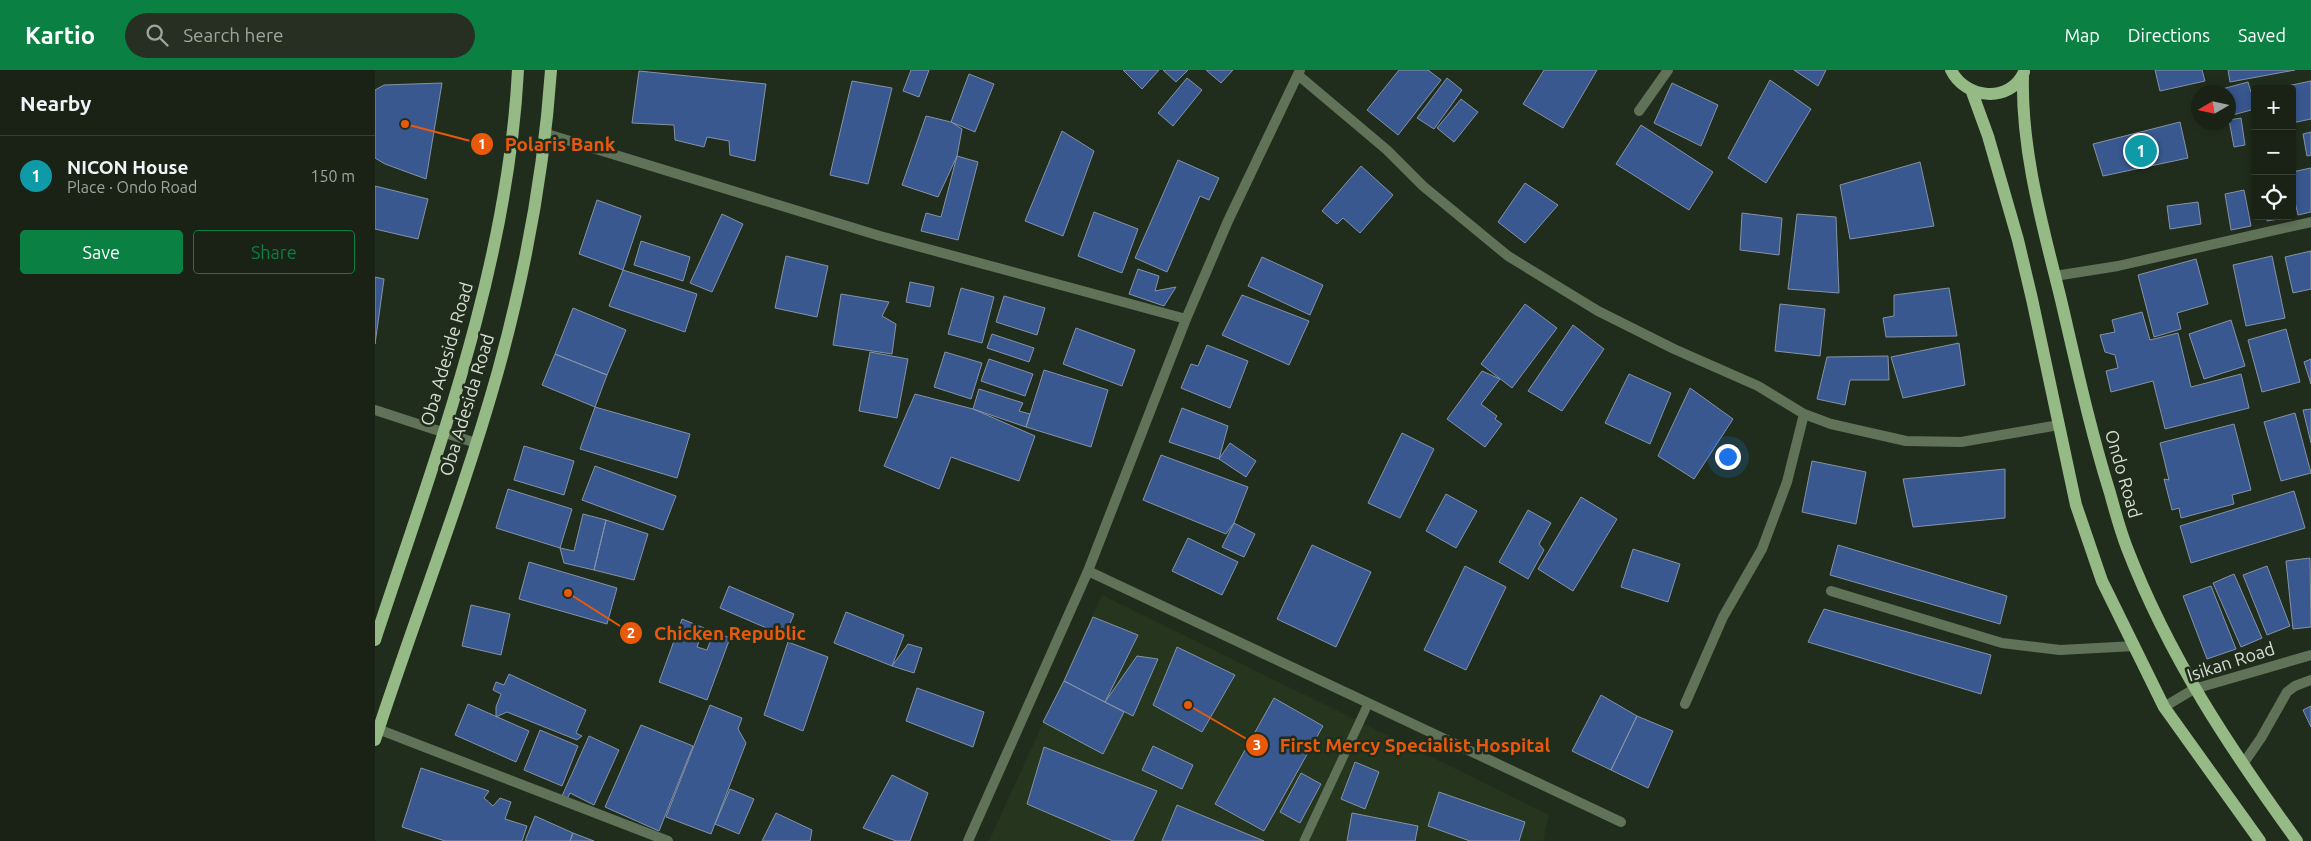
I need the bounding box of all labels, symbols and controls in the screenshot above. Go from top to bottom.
search box [125,13,475,58]
icon: search [143,21,171,49]
text: Kartio [25,22,95,49]
text: Search here [183,24,284,46]
text: Map [2064,25,2100,45]
text: Directions [2128,25,2210,45]
text: Saved [2238,25,2286,45]
north arrow [2191,85,2236,130]
map controls [2251,85,2296,220]
button: + [2251,85,2296,130]
text: Nearby [20,91,91,115]
callout: Polaris Bank [470,127,625,161]
button: − [2251,130,2296,175]
pin: 1 [2125,132,2157,170]
text: Polaris Bank [505,133,616,155]
text: 1 [478,135,486,152]
text: NICON House [67,156,189,178]
text: 1 [31,167,41,185]
text: 150 m [310,167,355,185]
button: locate [2251,175,2296,220]
text: Place · Ondo Road [67,178,197,196]
button: Save [20,230,183,274]
button: Share [193,230,355,274]
street label: Oba Adeside Road [416,280,476,428]
street label: Oba Adesida Road [435,331,497,478]
street label: Ondo Road [2102,427,2146,520]
your location [1715,444,1741,470]
callout: Chicken Republic [619,616,815,650]
text: Chicken Republic [654,622,806,644]
text: 2 [627,624,635,641]
street label: Isikan Road [2184,637,2277,685]
callout: First Mercy Specialist Hospital [1244,728,1560,762]
text: First Mercy Specialist Hospital [1280,734,1551,756]
text: 3 [1253,736,1261,753]

